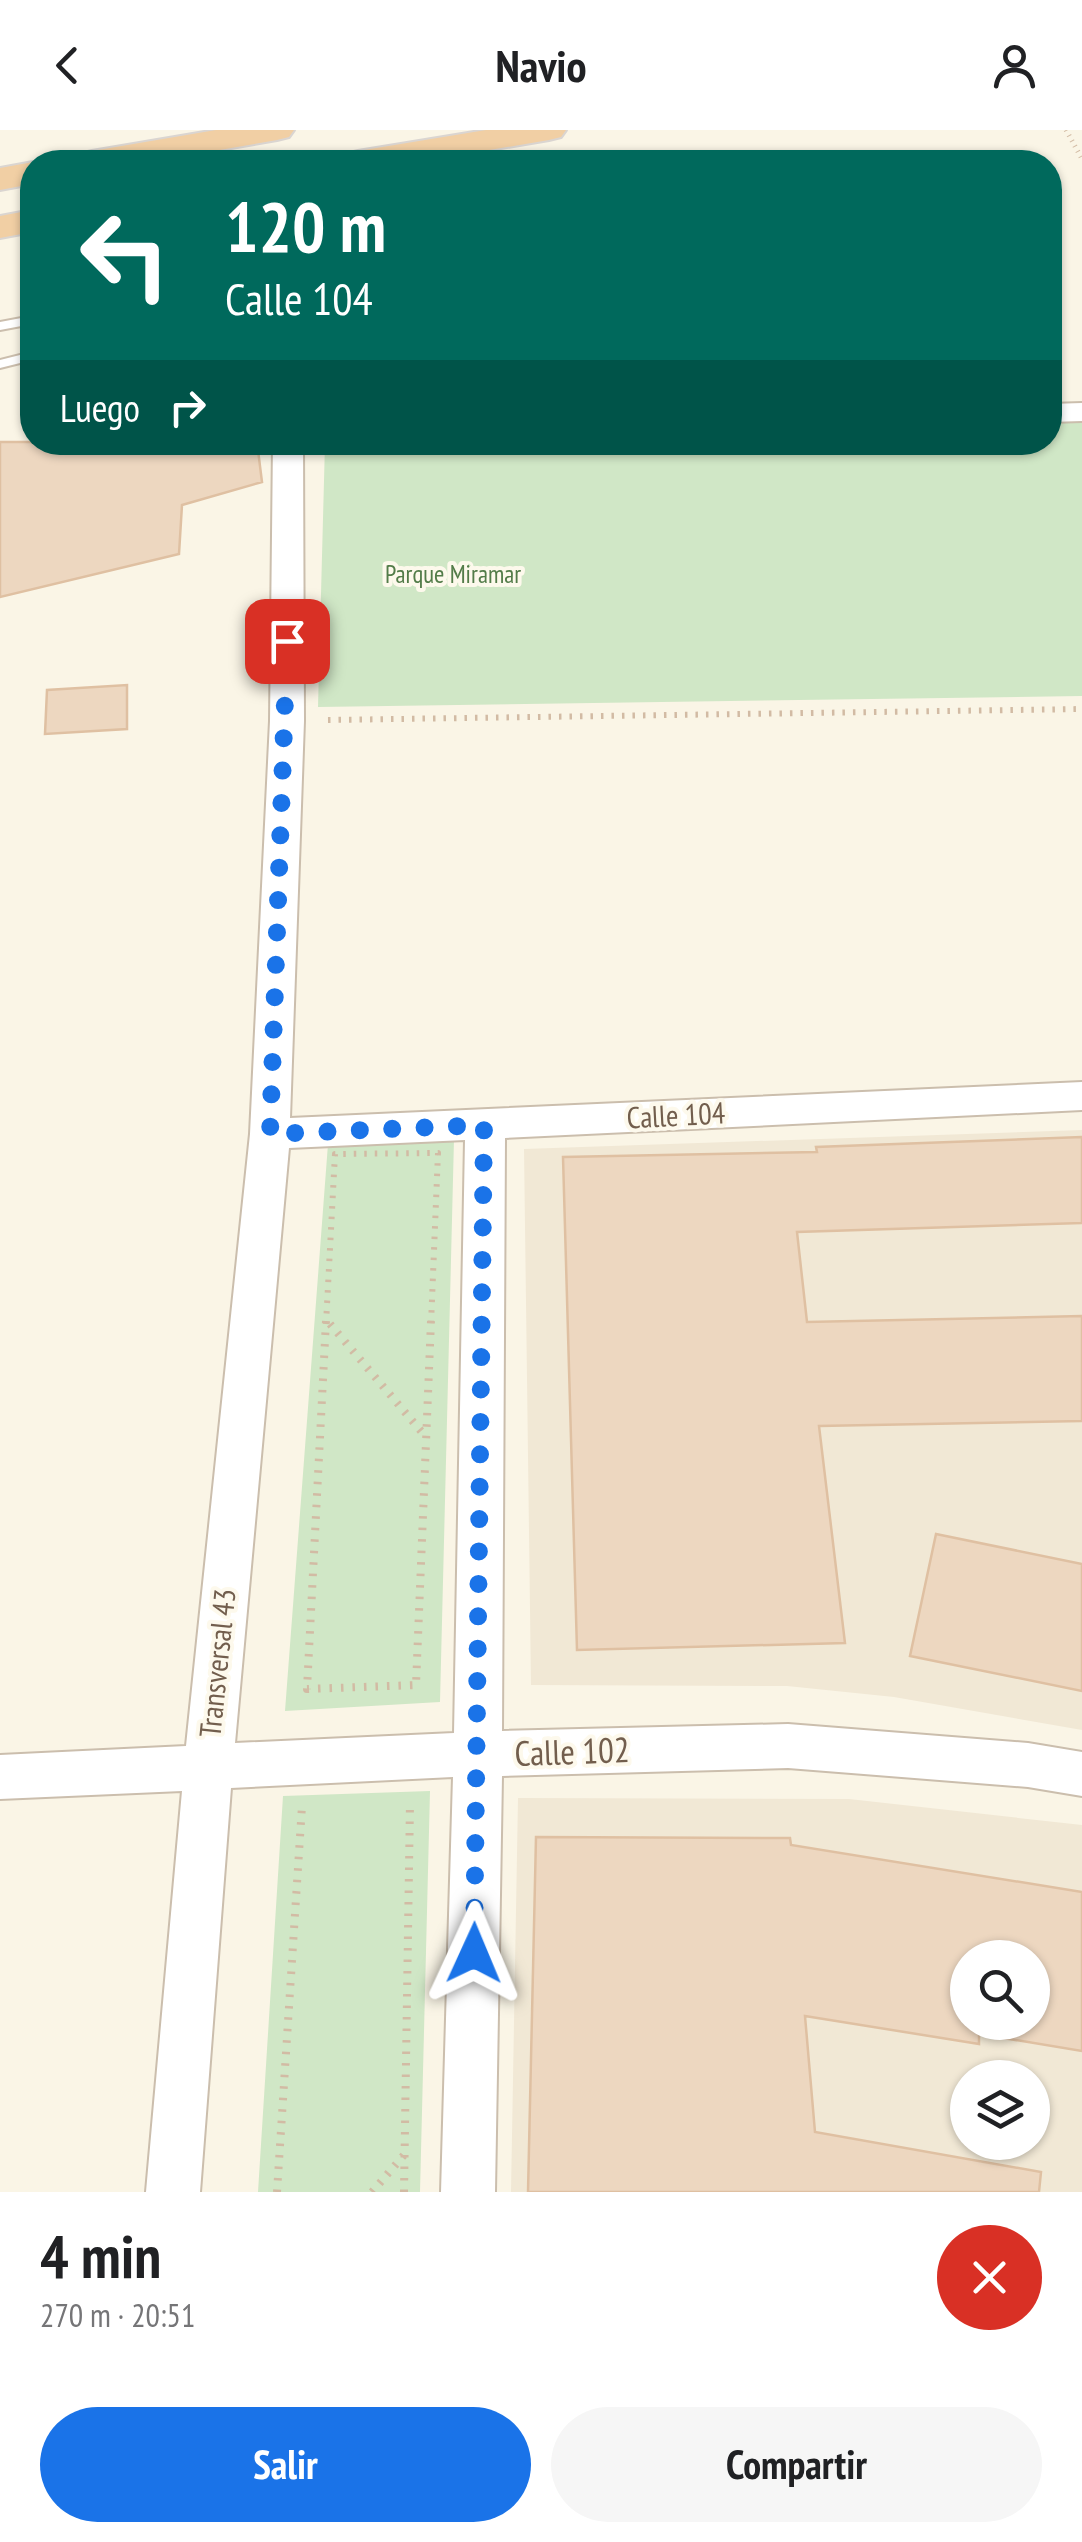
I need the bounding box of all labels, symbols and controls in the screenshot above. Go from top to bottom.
text: Navio [496,36,587,94]
icon: back [40,38,95,93]
icon: person [987,38,1042,93]
text: 120 m [225,181,386,271]
icon: left [60,190,190,320]
text: Calle 104 [225,269,373,327]
icon: right [160,380,215,435]
text: Luego [60,383,140,432]
park label: Parque Miramar [385,558,521,590]
pin [245,599,330,684]
icon: arrive [260,614,315,669]
street label: Calle 104 [626,1092,726,1137]
street label: Transversal 43 [189,1587,244,1739]
street label: Calle 102 [514,1726,630,1776]
position arrow [422,1901,526,2005]
map controls [950,1940,1050,2160]
button: search [950,1940,1050,2040]
button: layers [950,2060,1050,2160]
text: 4 min [40,2217,161,2295]
button: close [937,2225,1042,2330]
text: 270 m · 20:51 [40,2294,195,2336]
button: Salir [40,2407,531,2522]
button: Compartir [551,2407,1042,2522]

